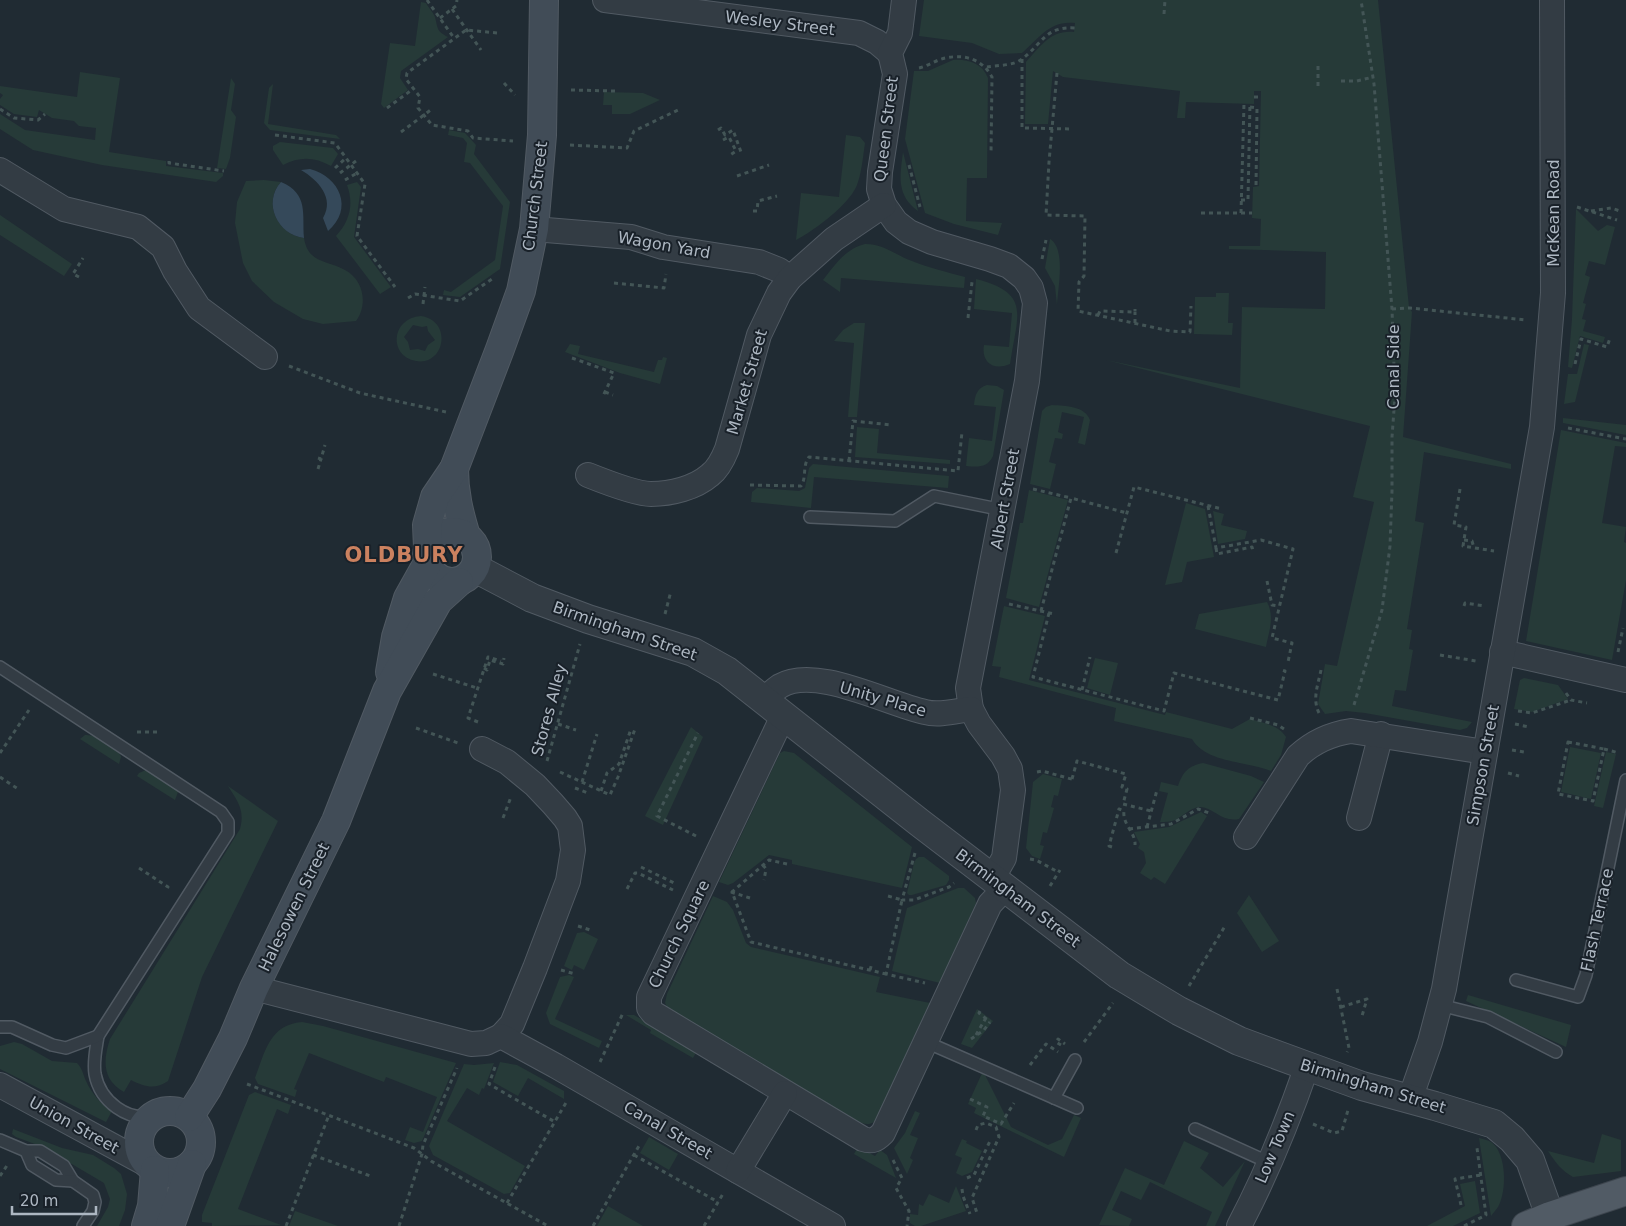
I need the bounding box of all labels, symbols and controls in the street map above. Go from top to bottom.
street label: Wesley Street [724,7,836,39]
street label: Queen Street [870,75,902,183]
street label: Church Street [519,140,551,252]
street label: McKean Road [1544,159,1563,267]
street label: Wagon Yard [616,228,712,262]
street label: Canal Side [1384,324,1403,410]
street label: Market Street [723,327,771,437]
street label: Albert Street [987,447,1023,551]
district label: OLDBURY [345,543,463,567]
street label: Birmingham Street [550,597,700,665]
street label: Stores Alley [528,662,570,758]
street label: Unity Place [837,678,929,720]
street label: Simpson Street [1463,703,1503,827]
street label: Halesowen Street [255,839,333,975]
street label: Birmingham Street [952,845,1084,951]
street label: Flash Terrace [1577,867,1617,973]
street label: Church Square [645,877,713,991]
street label: Birmingham Street [1298,1055,1448,1117]
street label: Union Street [26,1092,122,1158]
street label: Canal Street [620,1097,716,1163]
street label: Low Town [1251,1108,1299,1186]
scale bar [12,1184,96,1216]
text: 20 m [20,1192,58,1210]

